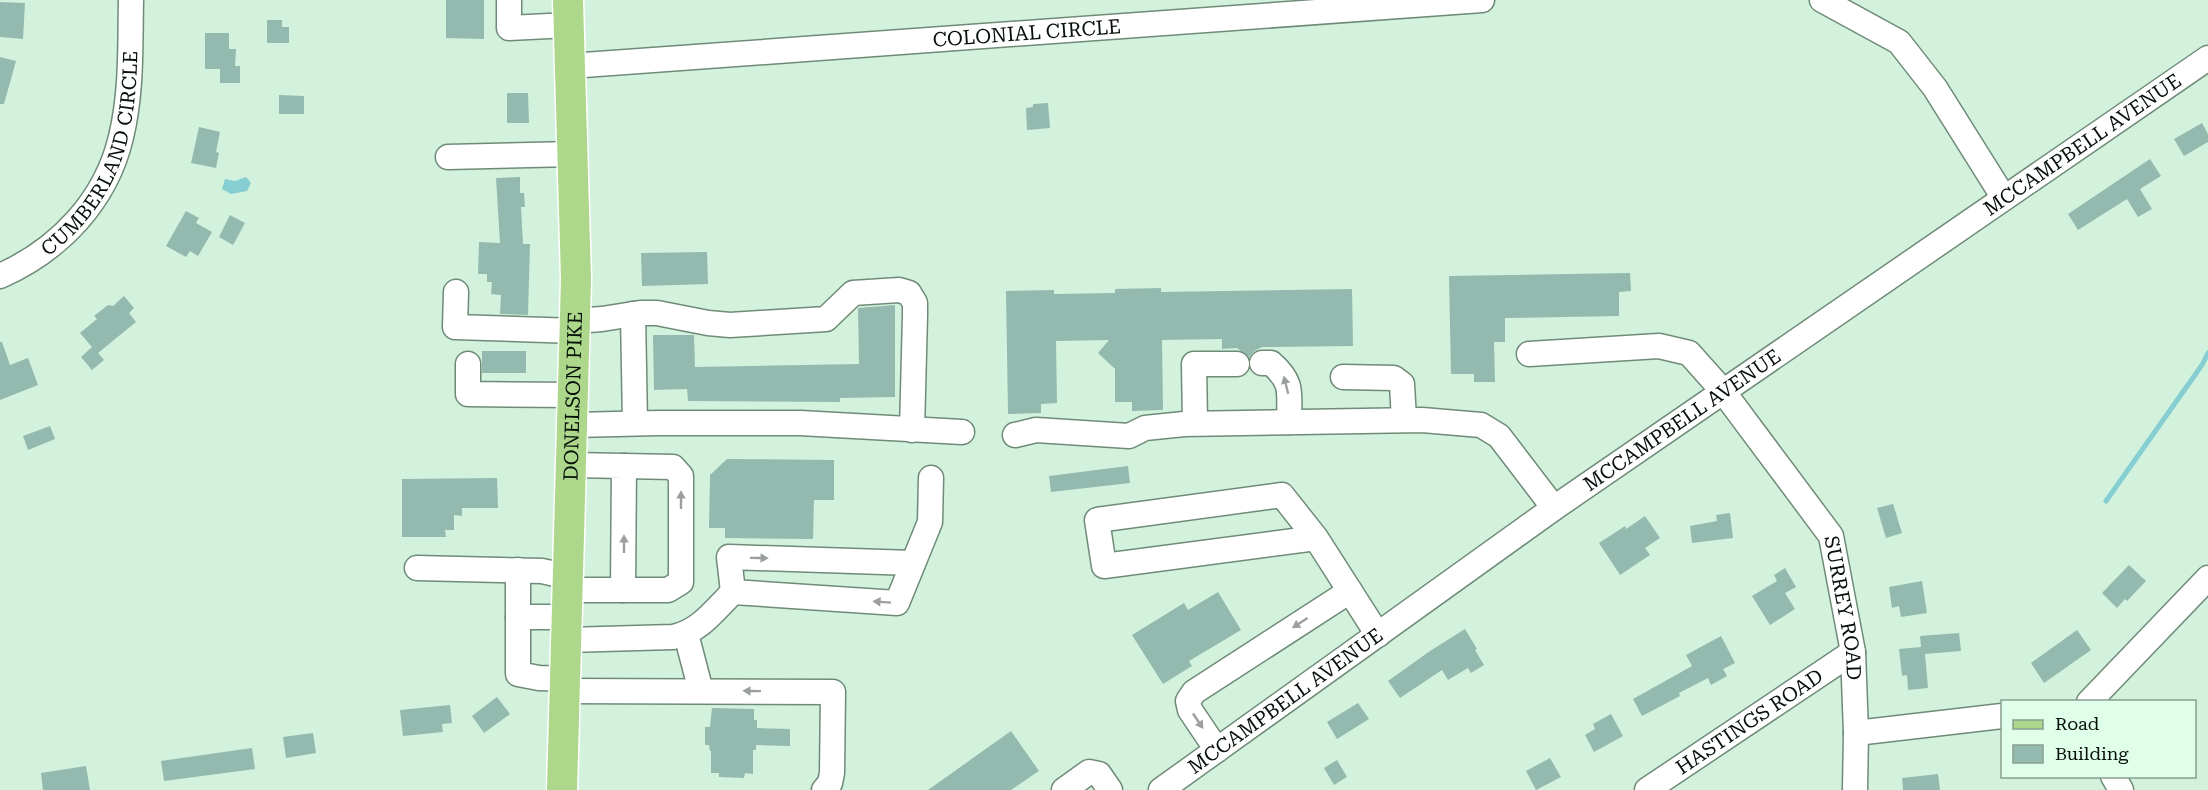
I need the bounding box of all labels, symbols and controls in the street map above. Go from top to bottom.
street label: COLONIAL CIRCLE [932,14,1122,52]
street label: CUMBERLAND CIRCLE [36,50,142,261]
street label: MCCAMPBELL AVENUE [1979,68,2186,221]
street label: DONELSON PIKE [558,311,587,481]
street label: MCCAMPBELL AVENUE [1579,344,1785,496]
one-way arrow [1281,376,1291,394]
one-way arrow [676,490,686,509]
street label: SURREY ROAD [1819,534,1866,681]
one-way arrow [619,535,629,554]
one-way arrow [749,553,768,563]
one-way arrow [872,597,891,607]
one-way arrow [1292,617,1309,628]
street label: MCCAMPBELL AVENUE [1183,623,1387,779]
street label: HASTINGS ROAD [1671,664,1827,779]
one-way arrow [742,686,761,696]
legend [2001,700,2196,778]
one-way arrow [1192,713,1204,729]
text: Road [2055,713,2100,734]
text: Building [2055,743,2129,764]

